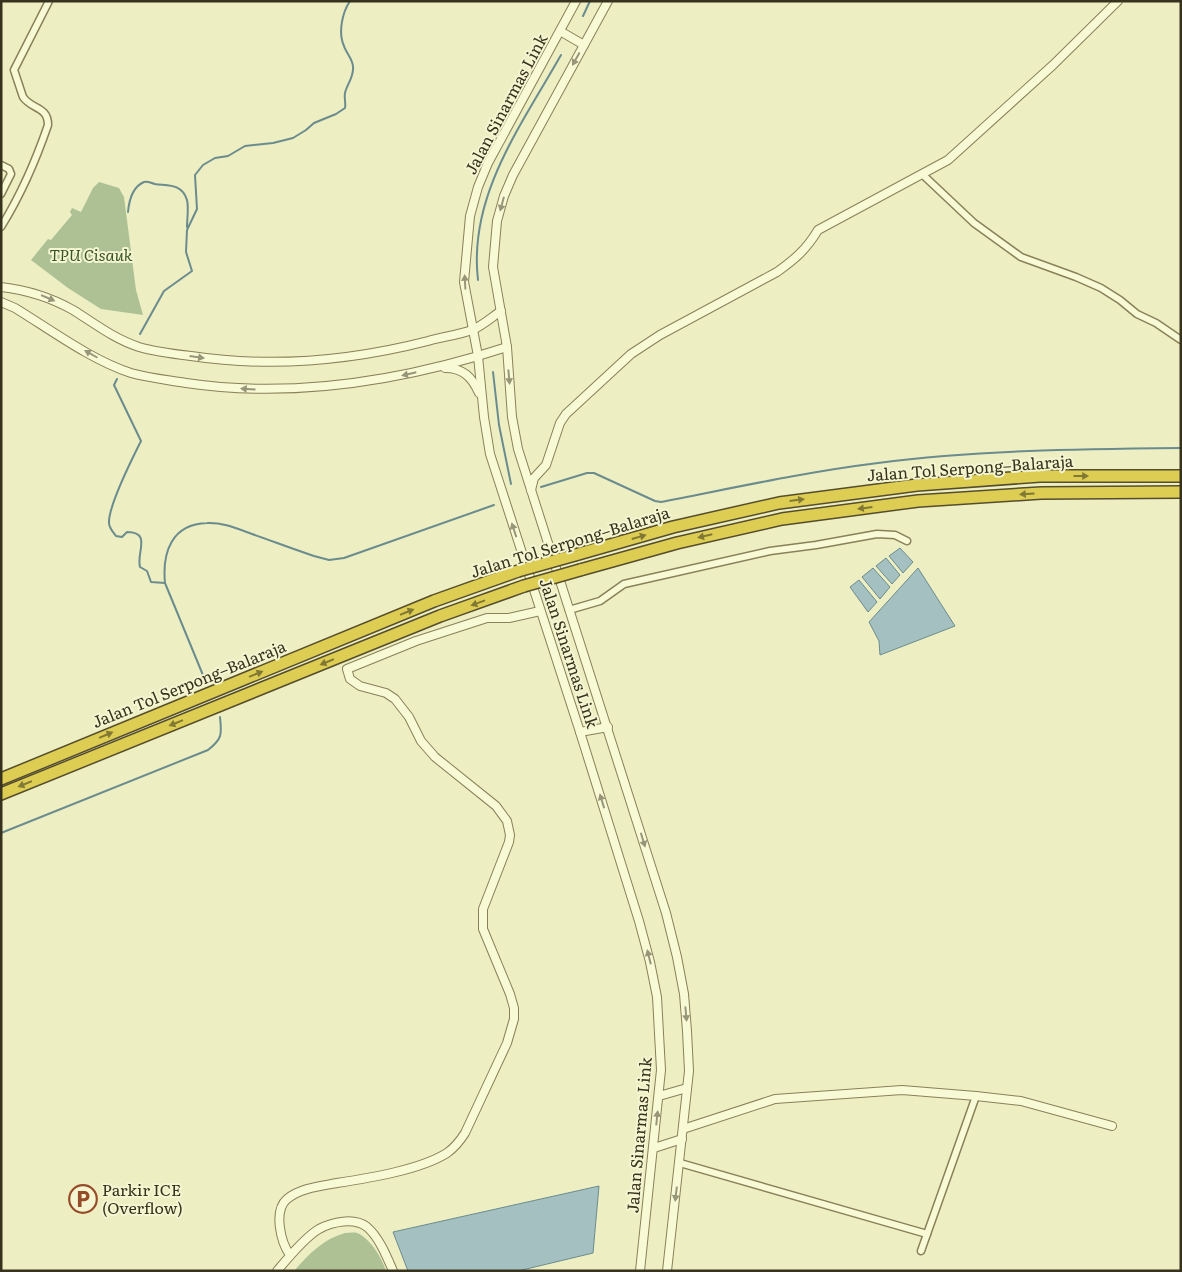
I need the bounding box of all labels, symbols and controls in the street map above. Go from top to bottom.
street label: Jalan Sinarmas Link [458,29,553,178]
one-way arrow [572,52,580,67]
one-way arrow [498,196,506,211]
park label: TPU Cisauk [49,242,133,266]
one-way arrow [461,273,469,289]
one-way arrow [41,295,55,303]
one-way arrow [83,350,98,358]
one-way arrow [190,354,206,362]
one-way arrow [505,369,513,385]
one-way arrow [402,370,417,378]
one-way arrow [240,384,256,392]
street label: Jalan Tol Serpong–Balaraja [866,448,1074,486]
one-way arrow [1073,472,1089,480]
one-way arrow [1019,490,1035,498]
one-way arrow [790,496,806,504]
street label: Jalan Tol Serpong–Balaraja [467,499,673,583]
one-way arrow [857,504,873,512]
one-way arrow [510,522,518,537]
one-way arrow [632,532,647,540]
one-way arrow [698,532,713,540]
street label: Jalan Sinarmas Link [534,575,606,731]
one-way arrow [470,599,485,607]
one-way arrow [400,608,414,616]
street label: Jalan Tol Serpong–Balaraja [88,633,289,733]
one-way arrow [320,659,334,667]
one-way arrow [249,669,263,677]
one-way arrow [169,720,183,728]
one-way arrow [99,731,113,739]
one-way arrow [18,781,33,788]
one-way arrow [598,793,606,808]
one-way arrow [639,833,647,848]
one-way arrow [645,949,653,964]
one-way arrow [682,1007,690,1023]
street label: Jalan Sinarmas Link [619,1056,657,1214]
one-way arrow [653,1110,661,1126]
place label: Parkir ICE (Overflow) [102,1177,183,1219]
parking icon: Parkir ICE (Overflow) [68,1184,98,1214]
one-way arrow [672,1186,680,1202]

